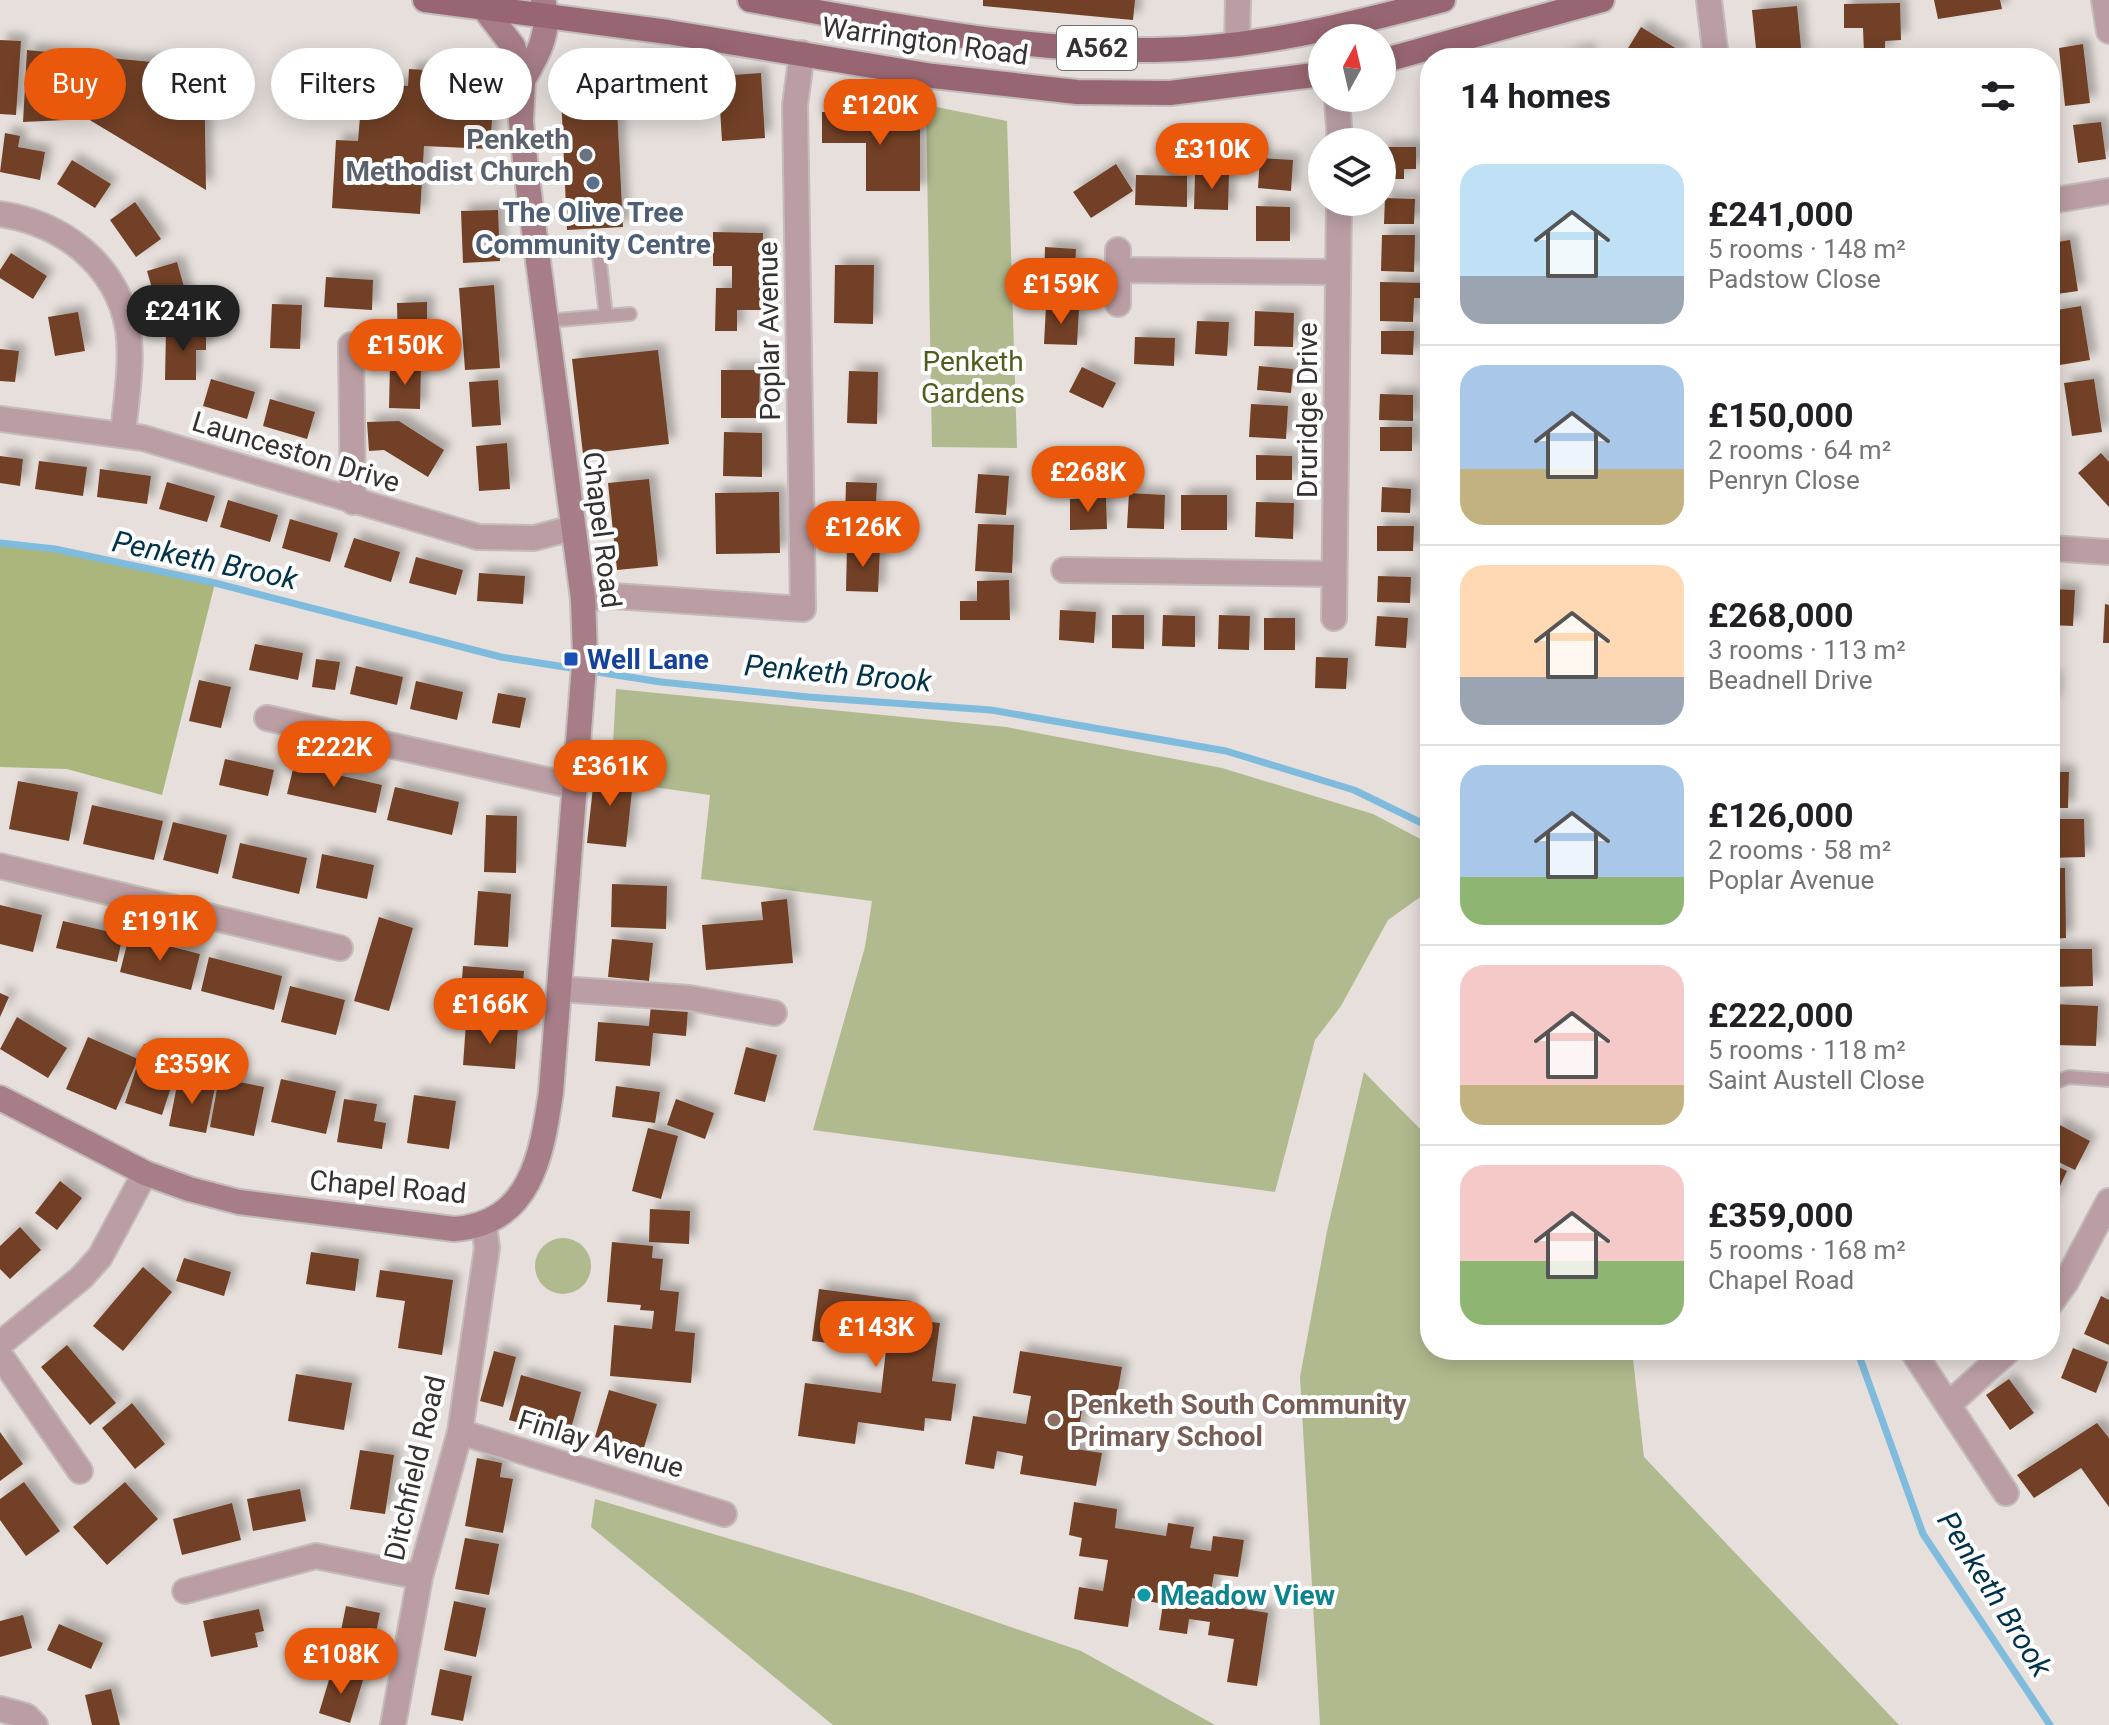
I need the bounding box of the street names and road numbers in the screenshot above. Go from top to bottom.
street label: Warrington Road [820,10,1030,72]
road number: A562 [1057,26,1137,70]
street label: Poplar Avenue [751,241,787,421]
street label: Druridge Drive [1291,322,1324,498]
street label: Launceston Drive [188,405,404,499]
street label: Chapel Road [576,450,628,610]
street label: Chapel Road [308,1164,468,1210]
street label: Ditchfield Road [378,1372,452,1564]
street label: Finlay Avenue [514,1403,688,1485]

